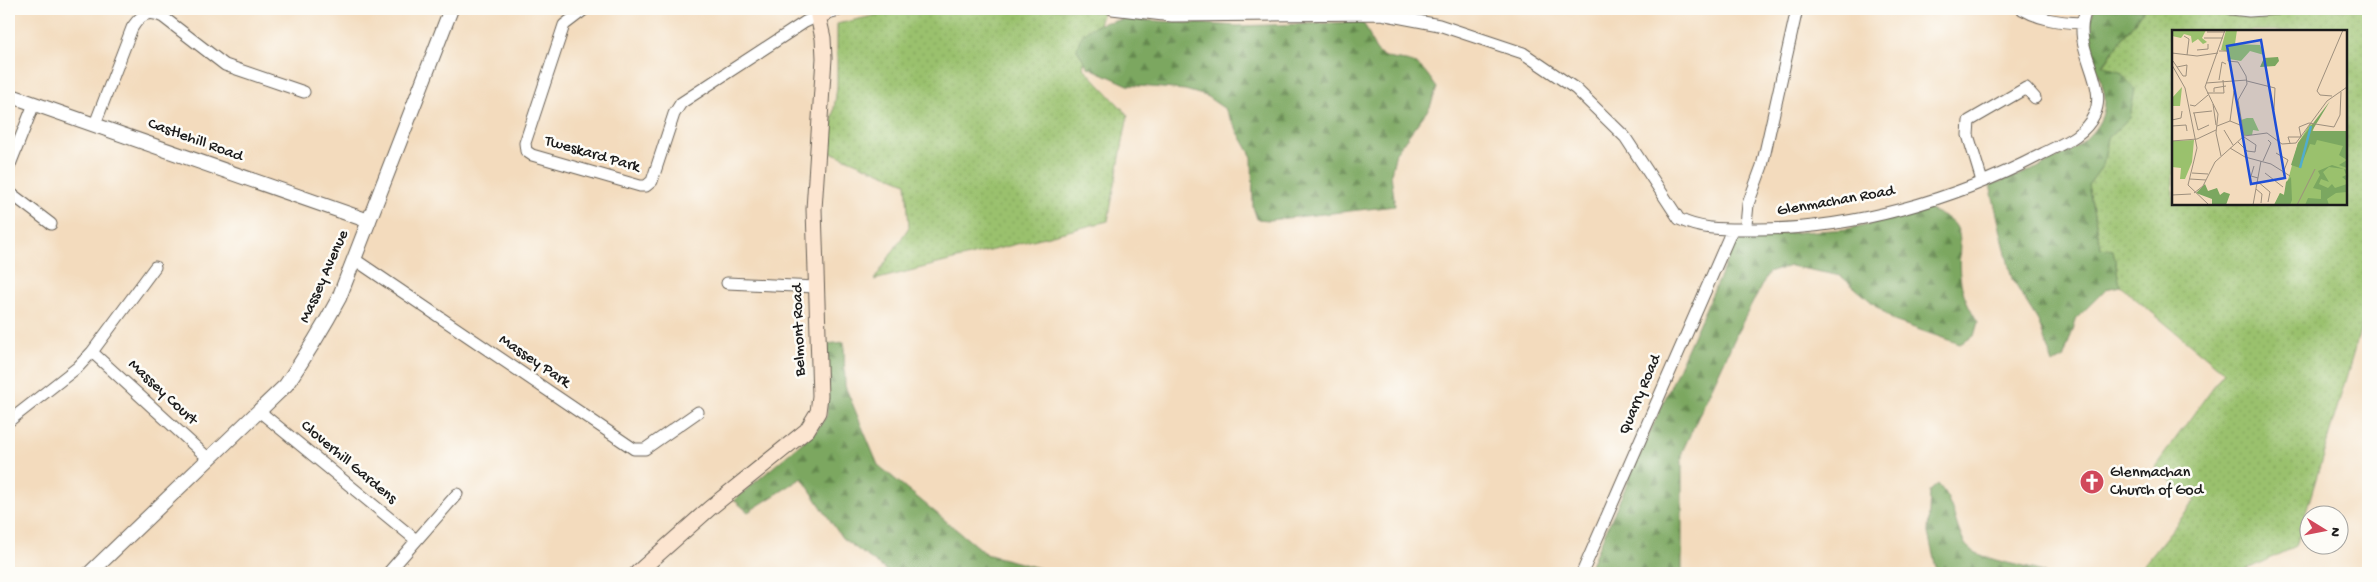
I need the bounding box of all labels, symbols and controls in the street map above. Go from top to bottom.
inset map [2172,30,2347,205]
street label: Castlehill Road [145,115,247,168]
street label: Tweskard Park [541,132,644,178]
street label: Glenmachan Road [1776,182,1898,222]
street label: Massey Avenue [296,227,354,326]
street label: Belmont Road [789,282,811,378]
street label: Massey Park [495,331,575,394]
street label: Quarry Road [1616,351,1667,438]
street label: Massey Court [123,356,202,431]
street label: Cloverhill Gardens [296,417,401,510]
place label: Glenmachan Church of God [2110,464,2205,501]
church icon: Glenmachan Church of God [2079,469,2105,495]
north arrow [2300,504,2350,554]
text: N [2325,526,2344,538]

